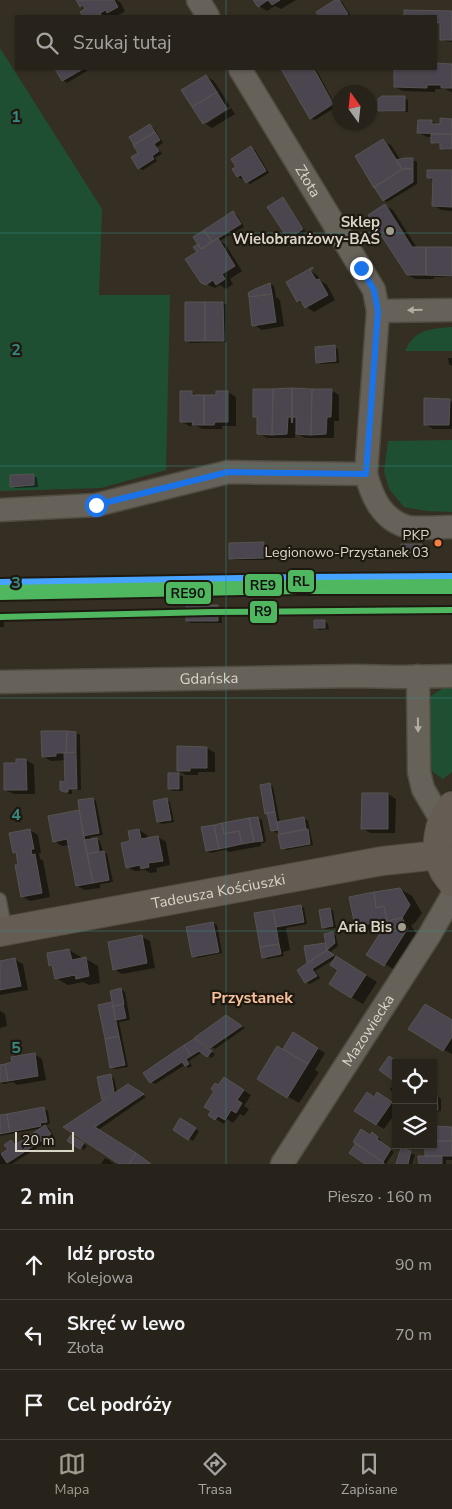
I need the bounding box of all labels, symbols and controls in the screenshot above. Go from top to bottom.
search box [15,15,437,70]
icon: search [33,29,61,57]
text: Szukaj tutaj [73,30,172,56]
north arrow [332,85,377,130]
text: 1 [11,106,21,128]
street label: Złota [290,161,325,201]
place label: Sklep Wielobranżowy-BAŚ [232,212,380,249]
marker: Sklep Wielobranżowy-BAŚ [384,225,396,237]
route end [350,257,373,280]
one-way arrow [407,306,423,314]
text: 2 [11,339,21,361]
route start [85,494,108,517]
place label: PKP Legionowo-Przystanek 03 [265,526,429,562]
marker: PKP Legionowo-Przystanek 03 [433,538,443,548]
line badge: RL [287,569,315,593]
text: 3 [11,572,21,594]
text: RL [292,572,310,591]
line badge: RE9 [244,573,283,597]
text: RE9 [250,576,276,595]
line badge: RE90 [165,581,212,605]
text: RE90 [171,584,205,603]
line badge: R9 [249,600,278,624]
text: R9 [254,602,272,621]
street label: Gdańska [179,668,239,689]
one-way arrow [414,717,422,733]
text: 4 [11,804,21,826]
street label: Tadeusza Kościuszki [150,869,287,914]
place label: Aria Bis [337,917,392,937]
marker: Aria Bis [396,921,408,933]
district label: Przystanek [211,987,293,1009]
street label: Mazowiecka [337,990,399,1070]
text: 5 [11,1037,21,1059]
map controls [392,1059,437,1149]
button: locate [392,1059,437,1104]
button: layers [392,1104,437,1149]
scale bar [15,1129,74,1152]
text: 20 m [22,1131,54,1150]
text: 2 min [20,1183,74,1211]
text: Pieszo · 160 m [327,1186,432,1208]
text: Idź prosto [67,1241,155,1267]
icon: ahead [20,1251,48,1279]
text: 90 m [395,1254,432,1276]
text: Kolejowa [67,1267,133,1289]
text: Skręć w lewo [67,1311,185,1337]
icon: left [20,1321,48,1349]
text: 70 m [395,1324,432,1346]
text: Złota [67,1337,104,1359]
icon: arrive [20,1391,48,1419]
text: Cel podróży [67,1392,171,1418]
tab: Mapa [54,1450,89,1499]
tab: Trasa [198,1450,232,1499]
tab: Zapisane [341,1450,398,1499]

